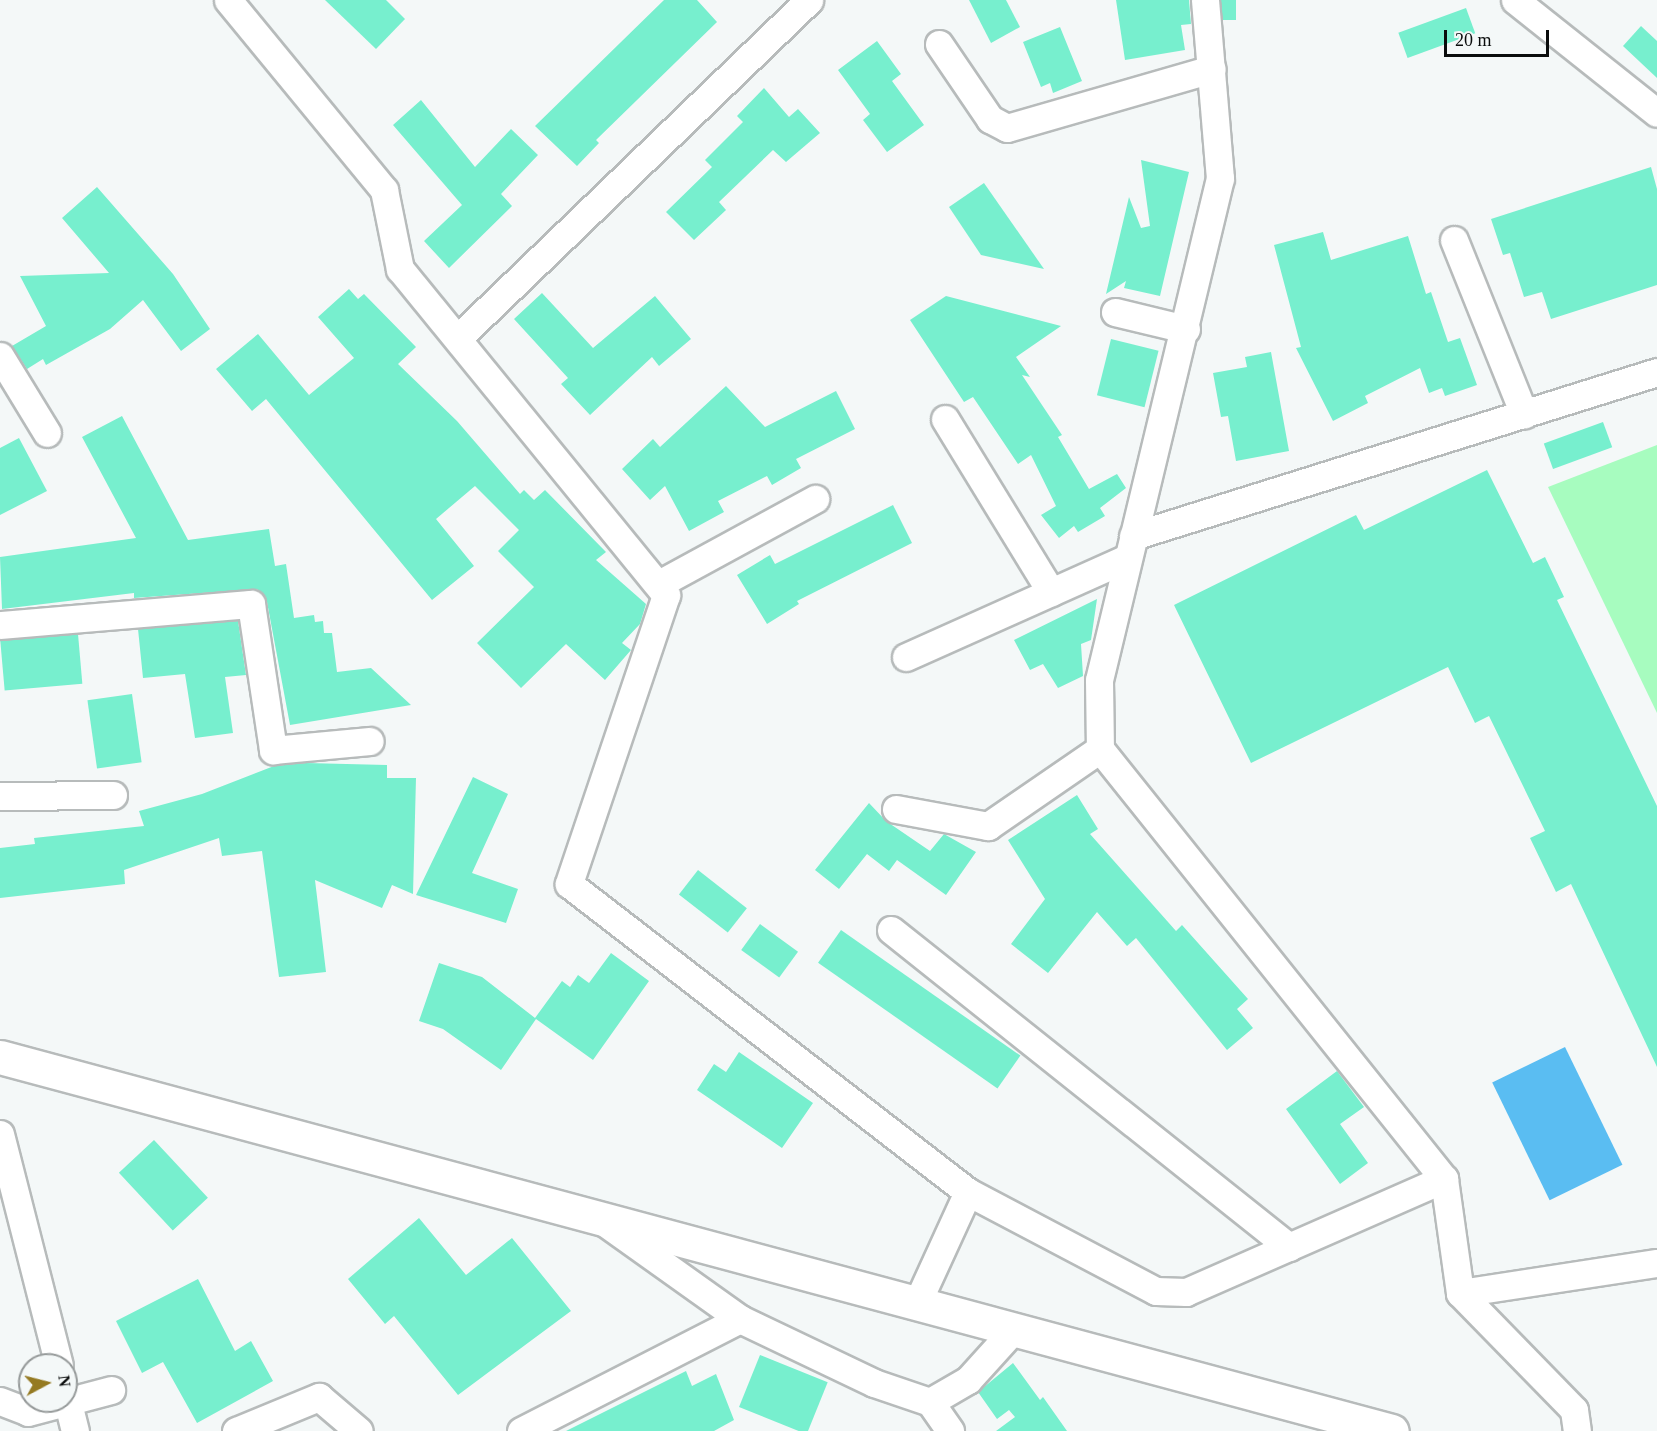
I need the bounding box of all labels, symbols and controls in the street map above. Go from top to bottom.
scale bar [1447,18,1552,56]
text: 20 m [1455,30,1492,50]
north arrow [18,1353,78,1413]
text: N [55,1374,74,1388]

